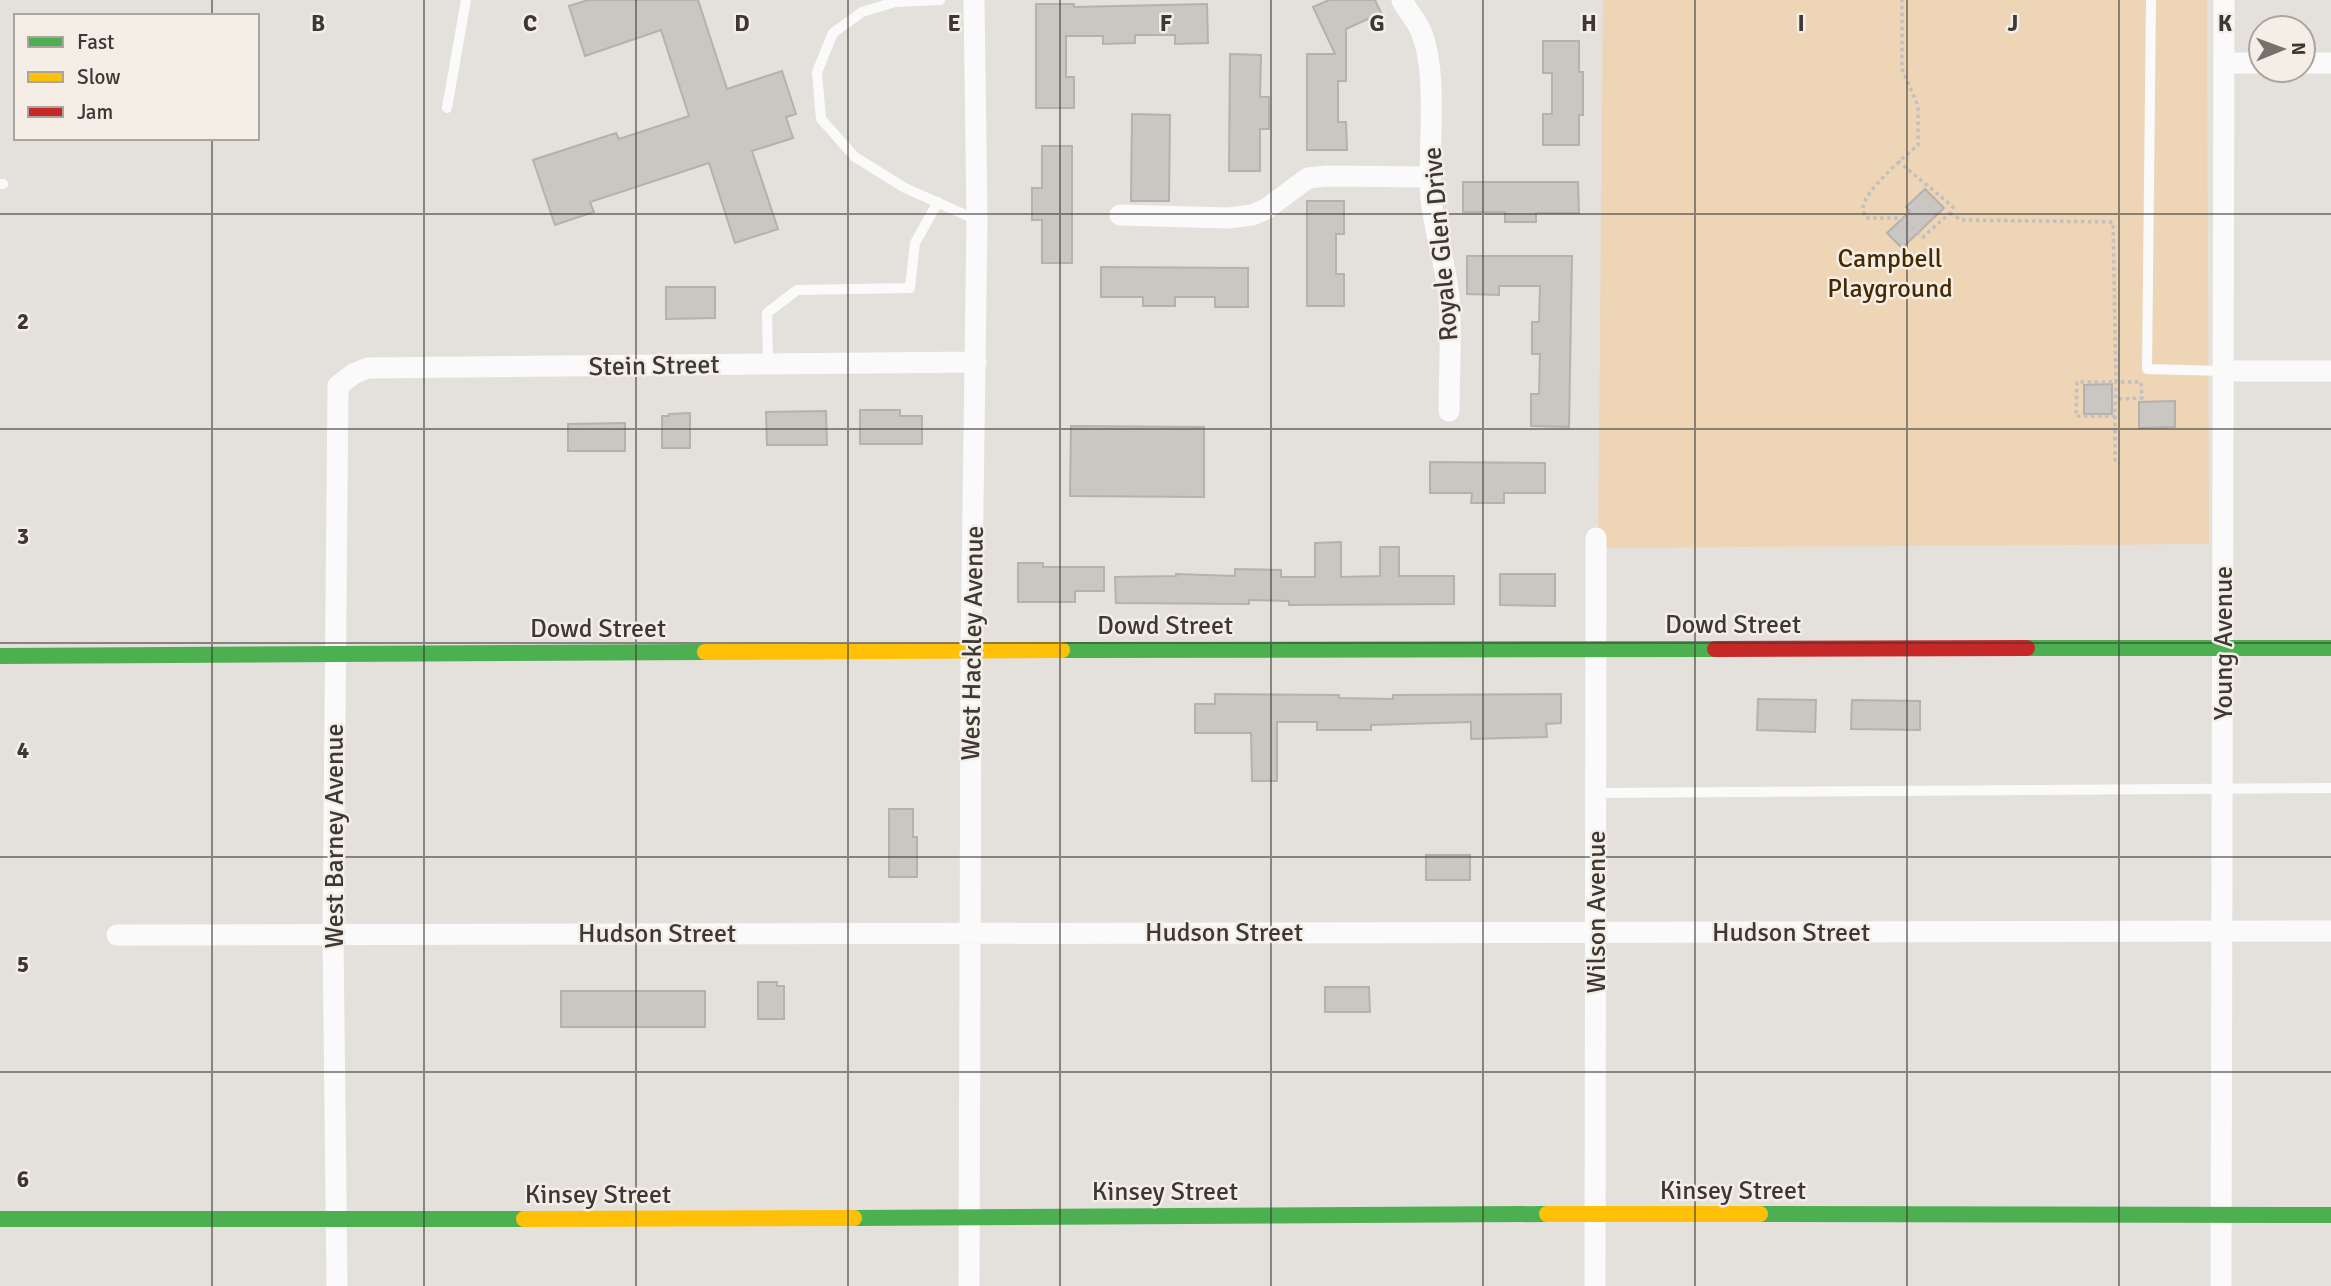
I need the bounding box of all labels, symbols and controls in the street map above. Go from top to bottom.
text: B [311,9,325,38]
text: C [523,9,537,38]
text: D [734,9,750,38]
text: E [947,9,961,38]
text: F [1160,9,1172,38]
text: G [1369,9,1385,38]
text: H [1581,9,1597,38]
text: I [1797,9,1805,38]
text: J [2008,9,2018,38]
text: K [2218,9,2233,38]
legend [14,14,259,140]
north arrow [2247,14,2317,84]
text: Fast [77,29,114,55]
text: N [2286,42,2310,56]
text: Slow [77,64,121,90]
text: Jam [77,99,113,125]
street label: Royale Glen Drive [1417,146,1465,342]
park label: Campbell Playground [1827,243,1953,305]
text: 2 [17,307,29,336]
street label: Stein Street [588,349,720,383]
text: 3 [17,522,29,551]
street label: West Hackley Avenue [955,525,991,761]
street label: Young Avenue [2208,566,2240,720]
street label: Dowd Street [1665,609,1801,641]
street label: Dowd Street [1097,610,1233,642]
street label: Dowd Street [530,613,666,645]
street label: West Barney Avenue [319,724,351,948]
text: 4 [17,736,29,765]
street label: Wilson Avenue [1581,831,1613,993]
street label: Hudson Street [1145,917,1303,949]
street label: Hudson Street [1712,917,1870,949]
street label: Hudson Street [578,918,736,950]
text: 5 [17,950,29,979]
text: 6 [17,1165,29,1194]
street label: Kinsey Street [1660,1175,1806,1207]
street label: Kinsey Street [1092,1176,1238,1208]
street label: Kinsey Street [525,1179,671,1211]

